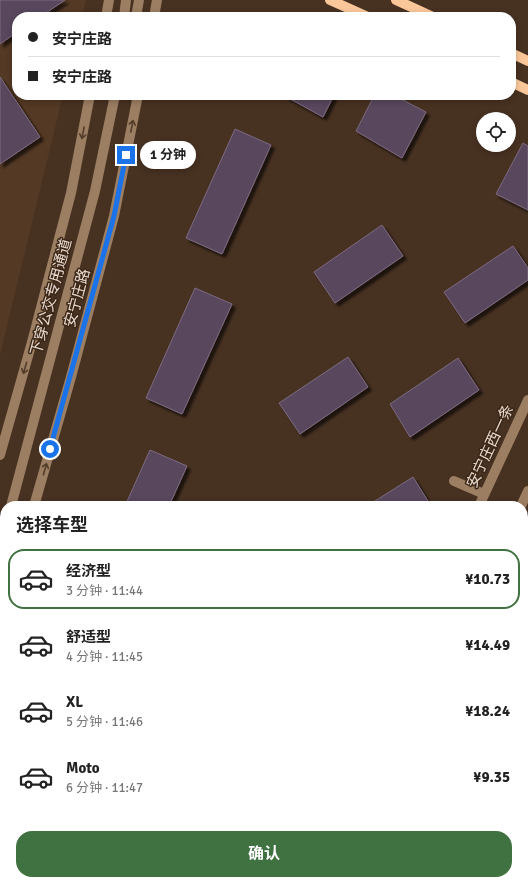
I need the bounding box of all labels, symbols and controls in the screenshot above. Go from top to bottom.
text: 安宁庄路 [52,30,112,48]
text: 安宁庄路 [52,68,112,86]
map controls [476,112,516,152]
button: locate [476,112,516,152]
one-way arrow [128,119,136,132]
one-way arrow [78,126,86,139]
callout: 1 分钟 [140,141,196,169]
route end [117,146,135,164]
text: 1 分钟 [150,147,186,163]
street label: 下穿公交专用通道 [27,237,75,357]
street label: 安宁庄路 [61,267,93,329]
one-way arrow [21,361,28,374]
street label: 安宁庄西一条 [463,401,517,491]
route start [41,440,59,458]
one-way arrow [42,462,49,475]
text: 选择车型 [16,514,88,536]
icon: car [18,561,54,597]
text: 经济型 [66,562,111,580]
text: ¥10.73 [465,570,510,588]
text: 3 分钟 · 11:44 [66,583,143,599]
icon: car [18,627,54,663]
text: 舒适型 [66,628,111,646]
text: ¥14.49 [465,636,510,654]
text: 4 分钟 · 11:45 [66,649,143,665]
icon: car [18,693,54,729]
text: XL [66,693,83,711]
text: ¥18.24 [465,702,510,720]
text: 5 分钟 · 11:46 [66,714,143,730]
icon: car [18,759,54,795]
text: Moto [66,759,100,777]
text: ¥9.35 [473,768,510,786]
text: 6 分钟 · 11:47 [66,780,143,796]
button: 确认 [16,831,512,877]

